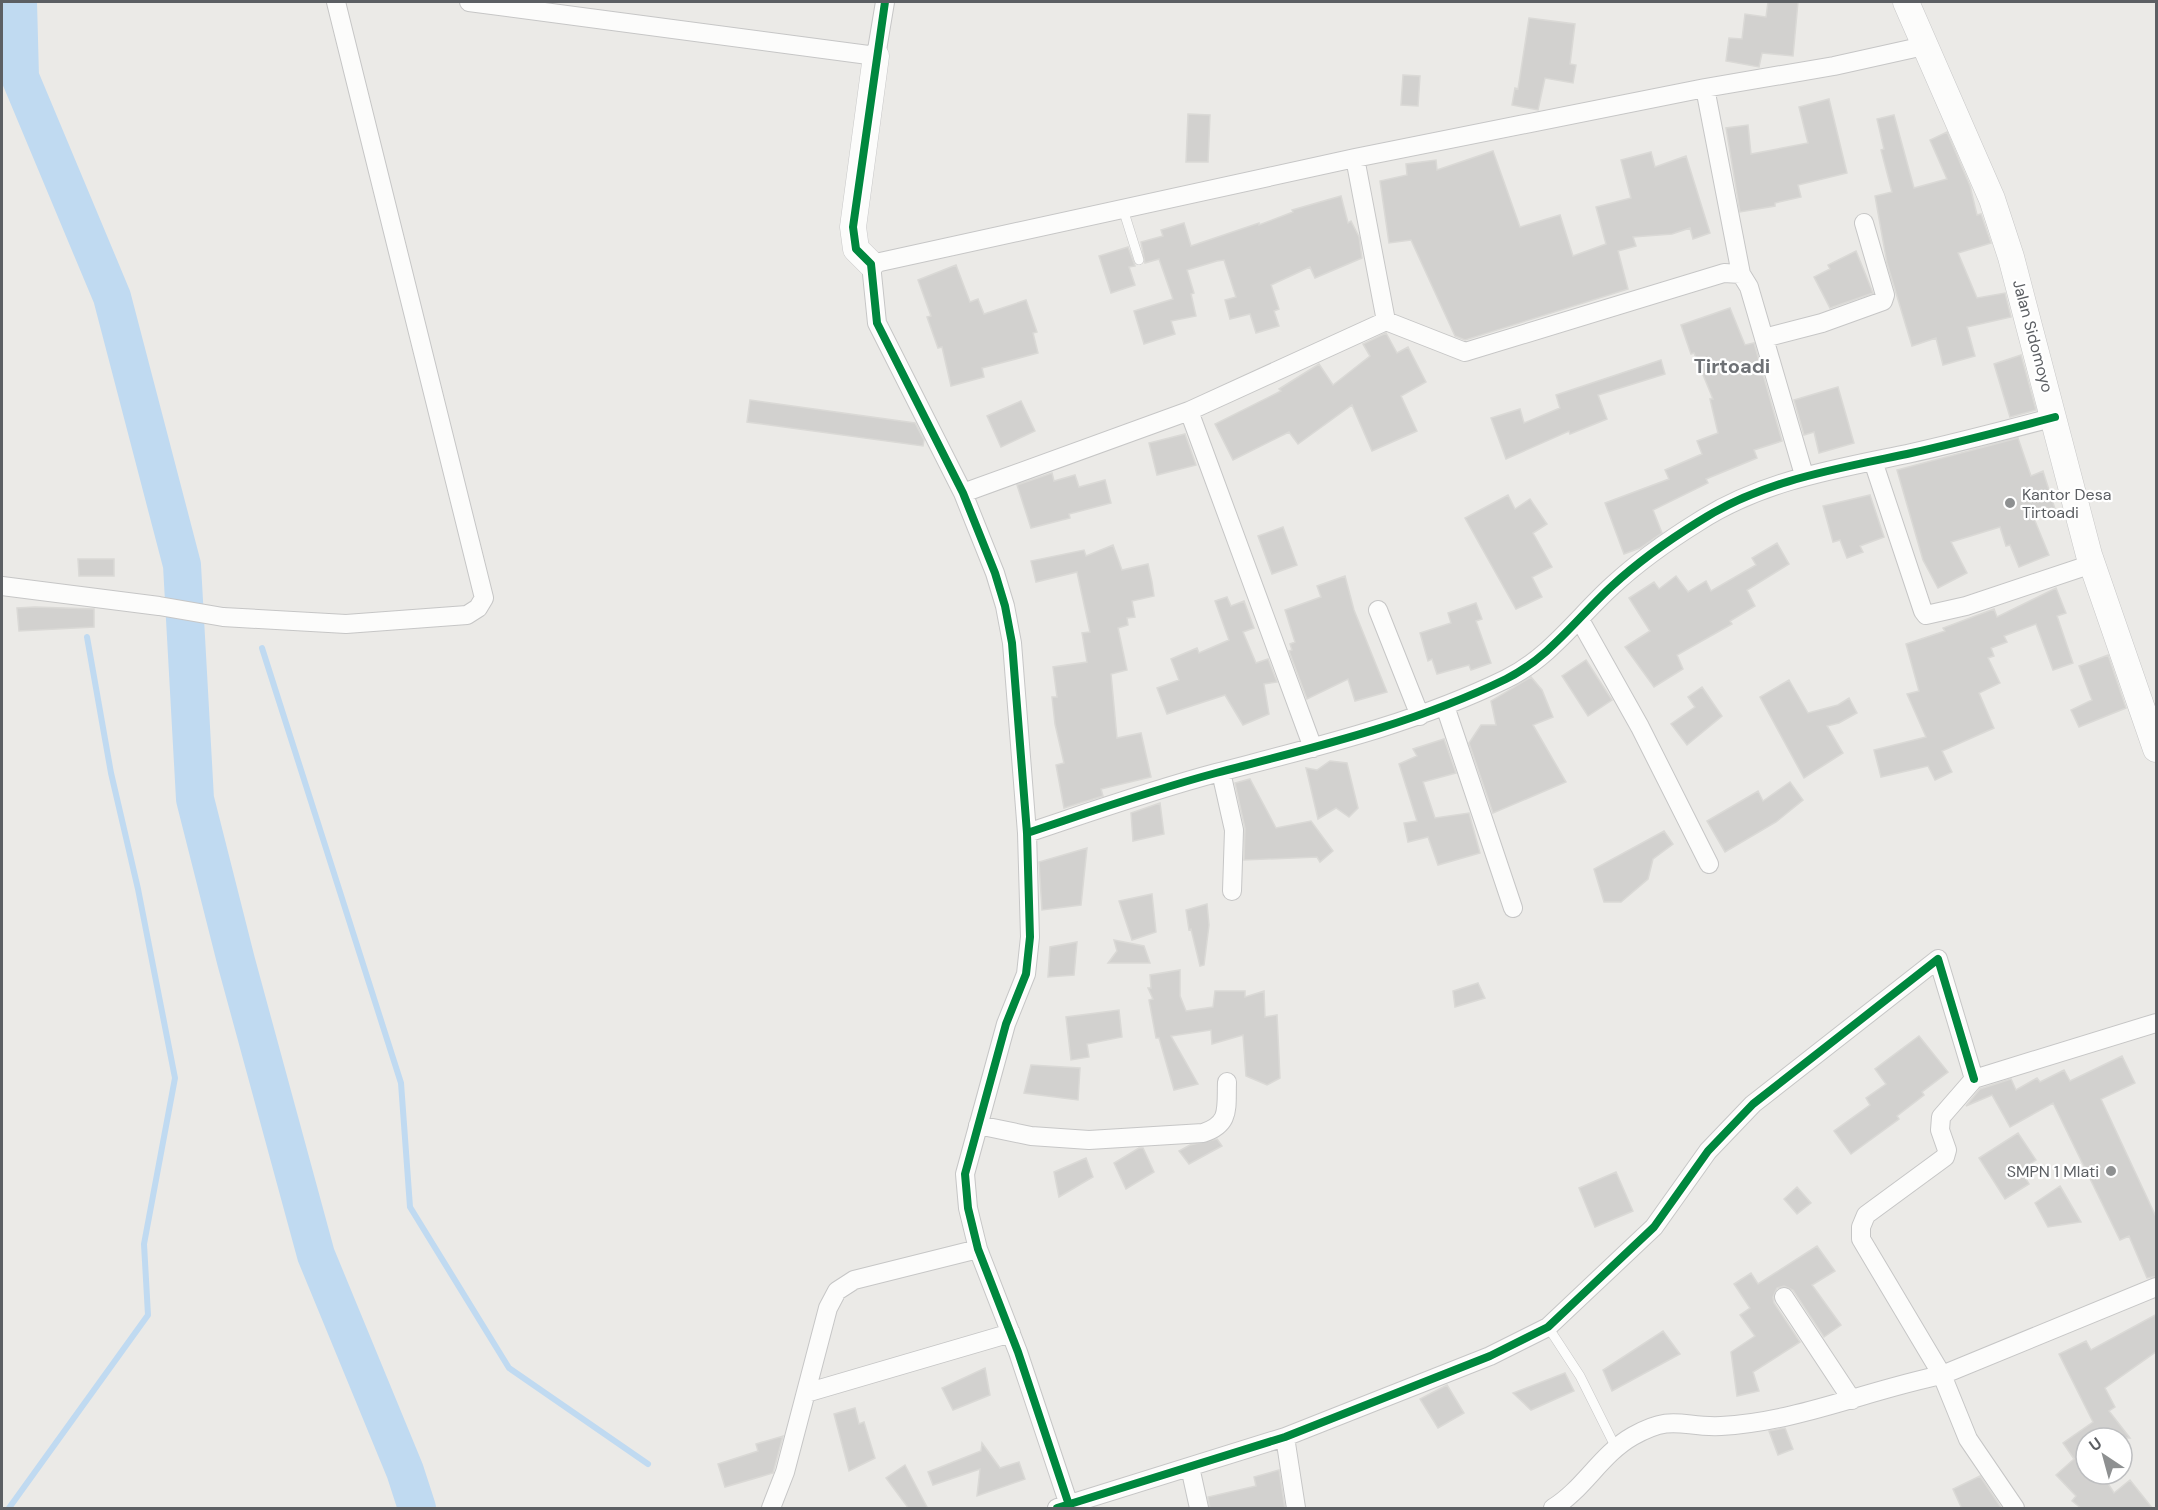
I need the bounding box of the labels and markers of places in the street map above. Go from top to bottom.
place label: Kantor Desa Tirtoadi [2022,484,2111,523]
marker: Kantor Desa Tirtoadi [2003,496,2017,510]
place label: SMPN 1 Mlati [2007,1161,2099,1182]
marker: SMPN 1 Mlati [2104,1164,2118,1178]

